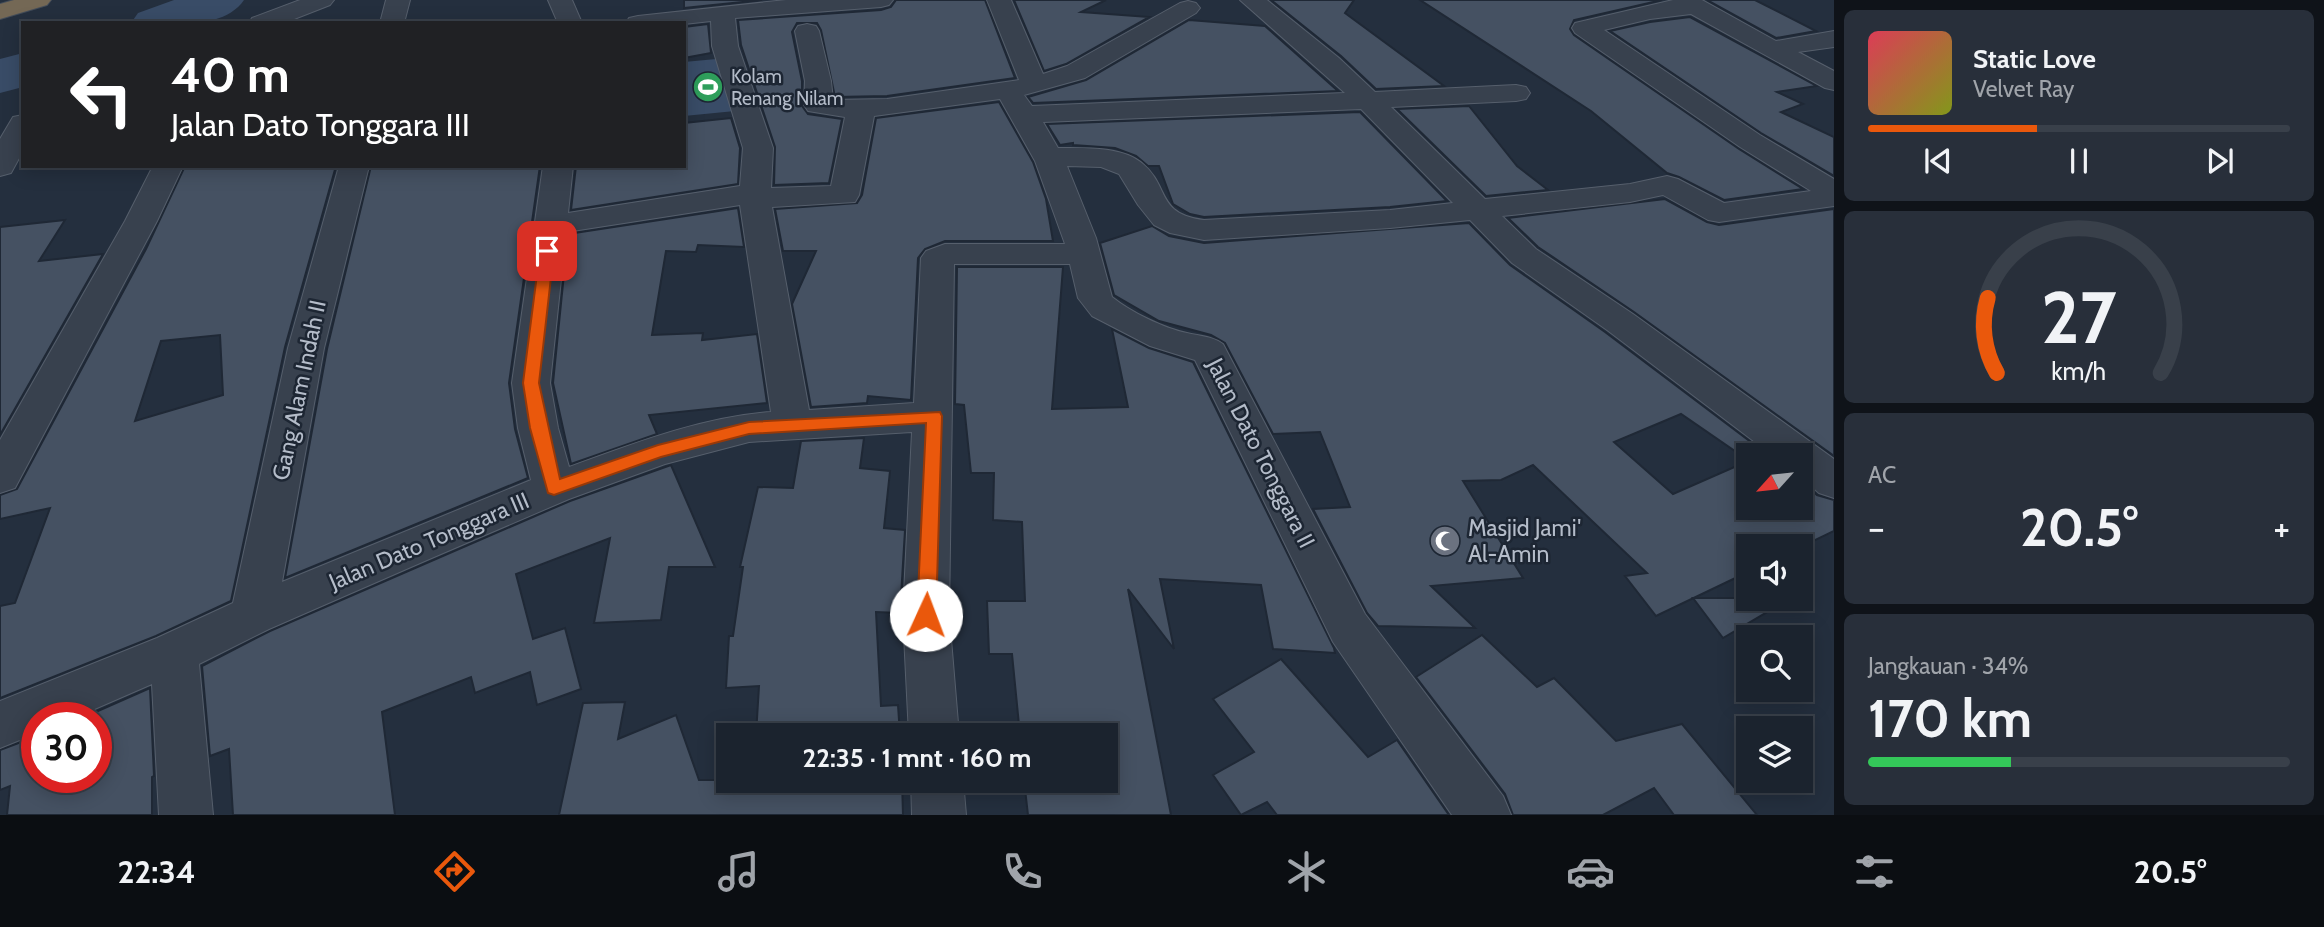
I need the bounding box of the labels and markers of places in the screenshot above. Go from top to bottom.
place label: Kolam Renang Nilam [731,65,843,110]
sports icon: Kolam Renang Nilam [691,70,725,104]
pin [517,221,577,281]
place label: Masjid Jami' Al-Amin [1468,514,1581,568]
mosque icon: Masjid Jami' Al-Amin [1428,524,1462,558]

